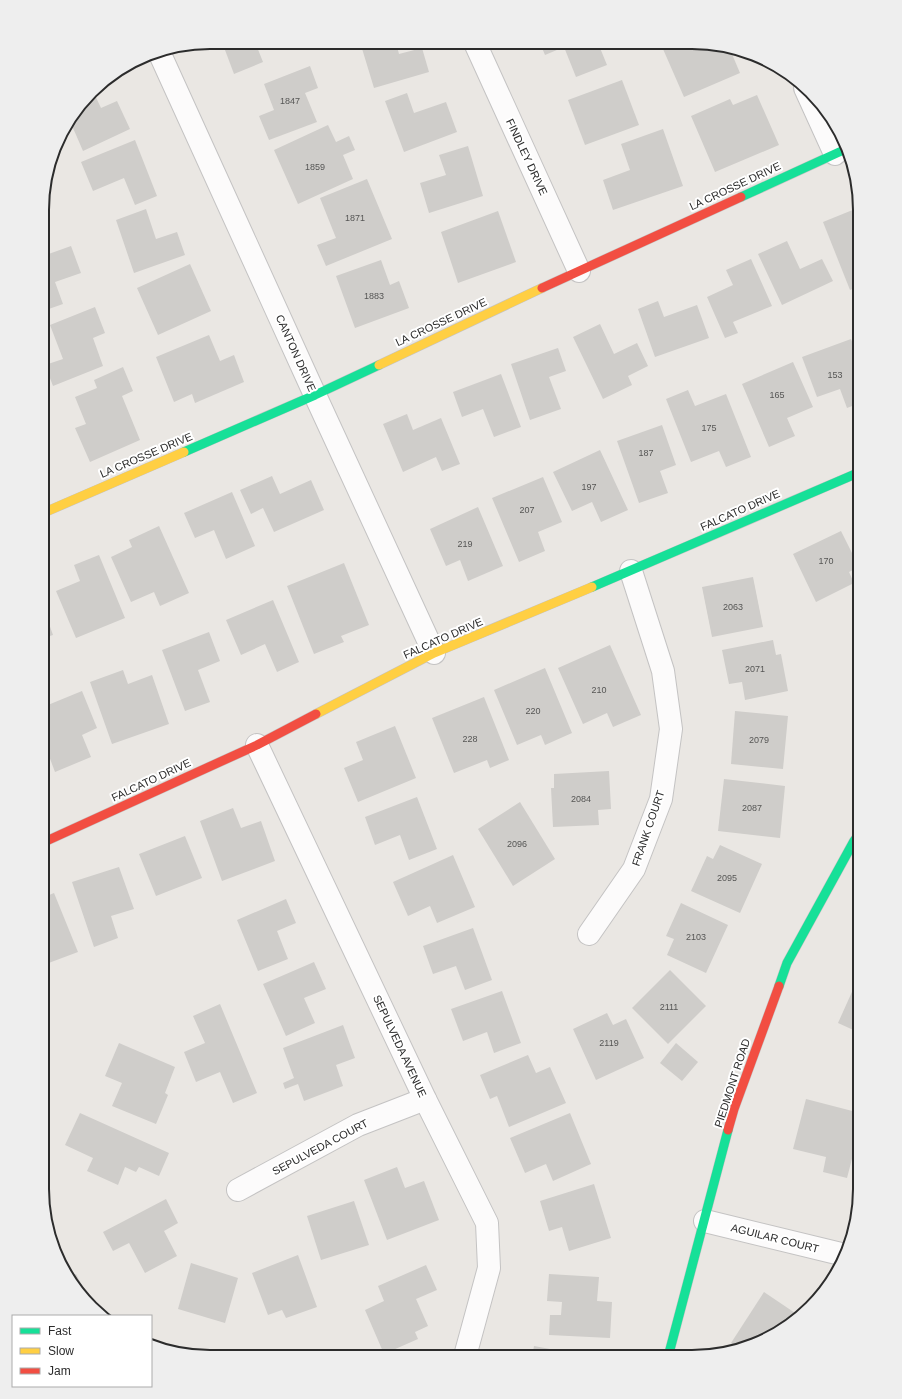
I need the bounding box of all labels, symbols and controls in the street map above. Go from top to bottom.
house number: 1847 [280,96,300,106]
street label: FINDLEY DRIVE [504,117,550,197]
street label: LA CROSSE DRIVE [688,160,782,212]
house number: 1859 [305,162,325,172]
house number: 1871 [345,213,365,223]
house number: 1883 [364,291,384,301]
street label: LA CROSSE DRIVE [394,296,488,348]
street label: CANTON DRIVE [274,313,318,393]
house number: 153 [827,370,843,380]
house number: 165 [769,390,785,400]
house number: 175 [701,423,717,433]
street label: LA CROSSE DRIVE [98,430,194,480]
house number: 187 [638,448,654,458]
house number: 197 [581,482,597,492]
street label: FALCATO DRIVE [698,487,782,533]
house number: 207 [519,505,535,515]
house number: 219 [457,539,473,549]
house number: 170 [818,556,834,566]
house number: 2063 [723,602,743,612]
street label: FALCATO DRIVE [401,615,485,661]
house number: 2071 [745,664,765,674]
house number: 210 [591,685,607,695]
house number: 220 [525,706,541,716]
house number: 228 [462,734,478,744]
house number: 2079 [749,735,769,745]
street label: FALCATO DRIVE [110,756,192,804]
street label: FRANK COURT [629,788,667,867]
house number: 2084 [571,794,591,804]
house number: 2087 [742,803,762,813]
house number: 2096 [507,839,527,849]
house number: 2095 [717,873,737,883]
house number: 2103 [686,932,706,942]
street label: SEPULVEDA AVENUE [371,993,429,1099]
house number: 2111 [660,1002,678,1012]
street label: PIEDMONT ROAD [712,1037,752,1129]
house number: 2119 [599,1038,619,1048]
street label: SEPULVEDA COURT [270,1117,370,1177]
street label: AGUILAR COURT [730,1221,821,1255]
legend [12,1315,152,1387]
text: Fast [48,1324,72,1338]
text: Slow [48,1344,74,1358]
text: Jam [48,1364,71,1378]

